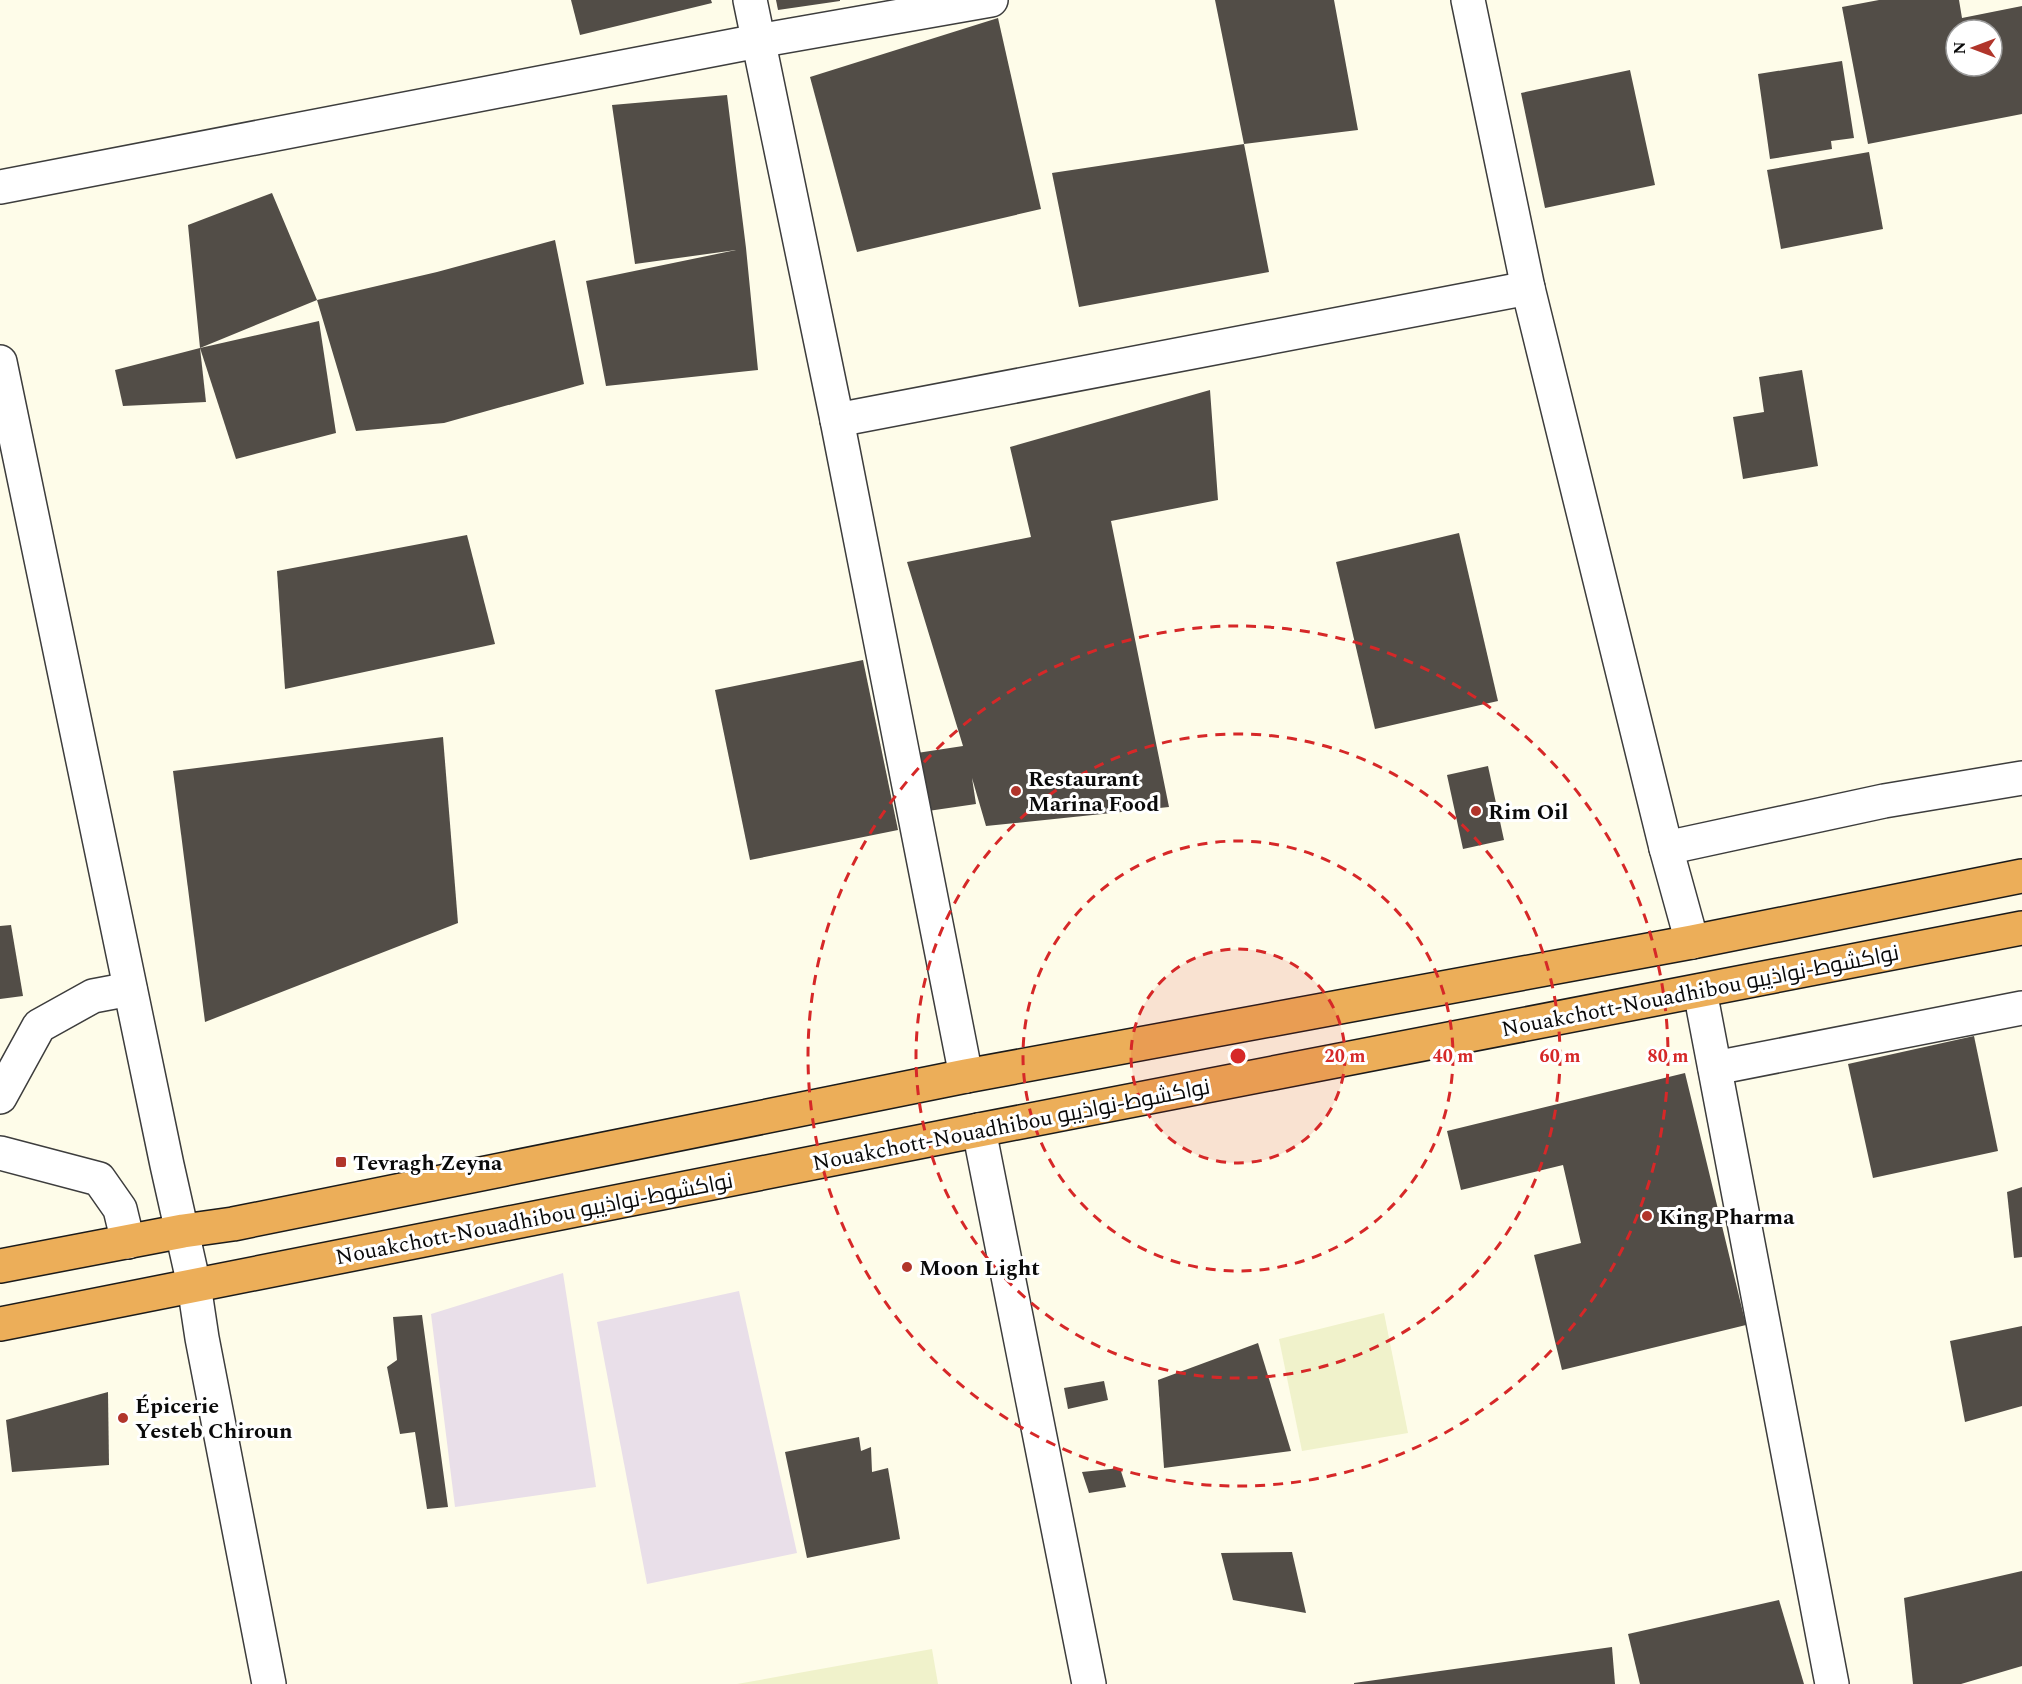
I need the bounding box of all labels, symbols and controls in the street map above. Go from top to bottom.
north arrow [1944,18,2004,78]
text: N [1948,41,1972,55]
place label: Restaurant Marina Food [1028,763,1159,821]
marker: Restaurant Marina Food [1009,784,1023,798]
place label: Rim Oil [1488,796,1569,829]
marker: Rim Oil [1469,804,1483,818]
street label: Nouakchott-Nouadhibou نواكشوط-نواذيبو [1499,937,1902,1046]
text: 20 m [1325,1043,1365,1070]
text: 40 m [1433,1043,1473,1070]
text: 60 m [1540,1043,1580,1070]
text: 80 m [1648,1043,1688,1070]
centre of rings [1228,1046,1248,1066]
street label: Nouakchott-Nouadhibou نواكشوط-نواذيبو [810,1071,1213,1180]
place label: Tevragh Zeyna [353,1147,503,1180]
marker: Tevragh Zeyna [334,1155,348,1169]
street label: Nouakchott-Nouadhibou نواكشوط-نواذيبو [333,1165,736,1274]
place label: King Pharma [1659,1201,1795,1234]
marker: King Pharma [1640,1209,1654,1223]
place label: Moon Light [919,1252,1040,1285]
marker: Moon Light [900,1260,914,1274]
place label: Épicerie Yesteb Chiroun [135,1390,293,1448]
marker: Épicerie Yesteb Chiroun [116,1411,130,1425]

